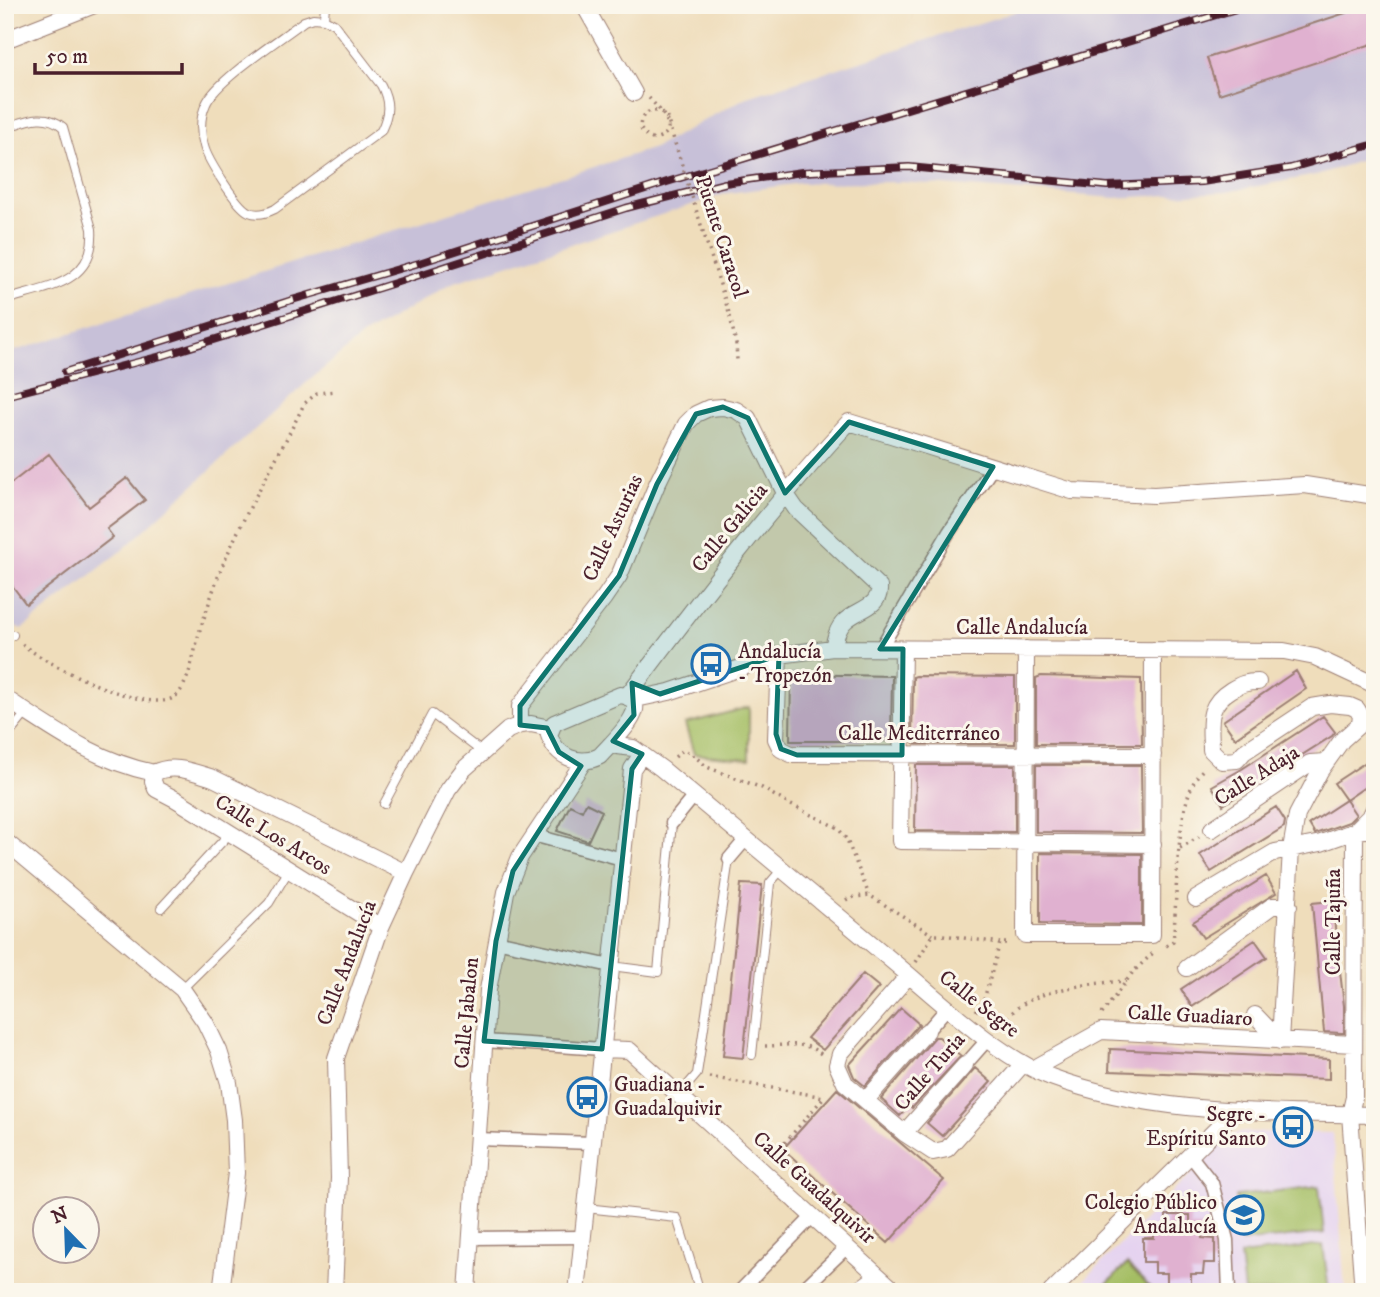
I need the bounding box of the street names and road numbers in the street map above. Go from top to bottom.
street label: Puente Caracol [689,173,753,302]
street label: Calle Asturias [577,470,649,586]
street label: Calle Galicia [686,478,774,578]
street label: Calle Andalucía [956,615,1088,641]
street label: Calle Mediterráneo [838,721,1000,747]
street label: Calle Adaja [1210,740,1304,812]
street label: Calle Los Arcos [210,789,336,881]
street label: Calle Tajuña [1321,869,1347,975]
street label: Calle Andalucía [311,897,383,1029]
street label: Calle Jabalon [449,956,485,1070]
street label: Calle Segre [934,964,1025,1044]
street label: Calle Guadiaro [1127,1000,1253,1032]
street label: Calle Turia [889,1027,971,1116]
street label: Calle Guadalquivir [747,1126,881,1250]

